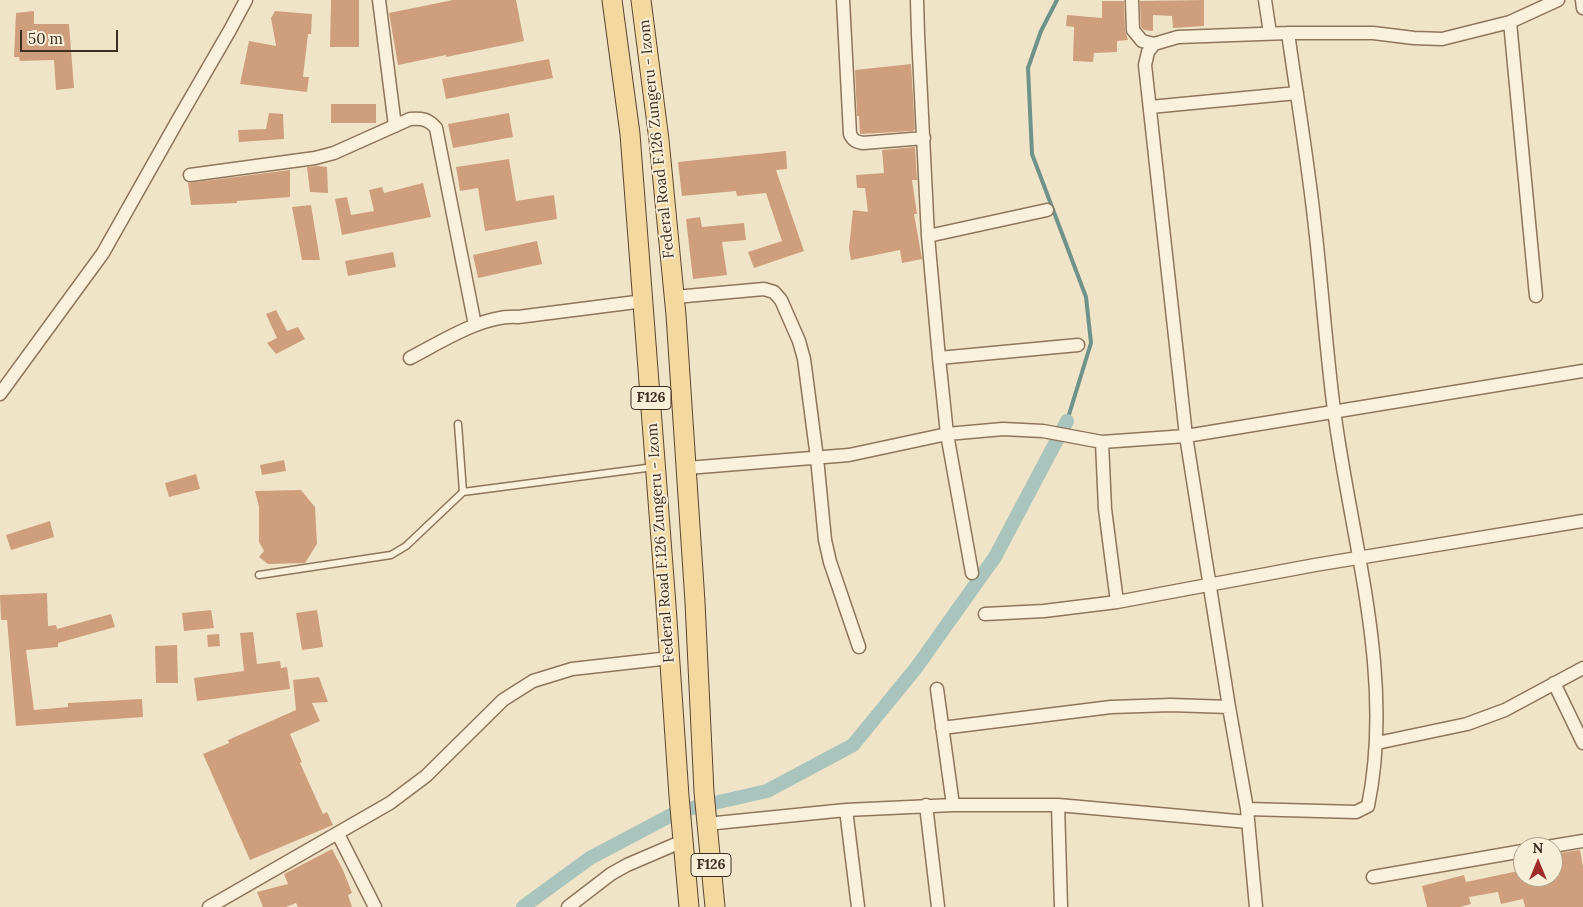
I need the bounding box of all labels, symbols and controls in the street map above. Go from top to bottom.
street label: Federal Road F.126 Zungeru - Izom [635,19,679,259]
scale bar [22,20,120,52]
text: 50 m [28,29,63,48]
road number: F126 [631,386,671,409]
street label: Federal Road F.126 Zungeru - Izom [644,423,678,663]
north arrow [1513,837,1563,887]
text: N [1533,839,1543,857]
road number: F126 [691,854,731,876]

